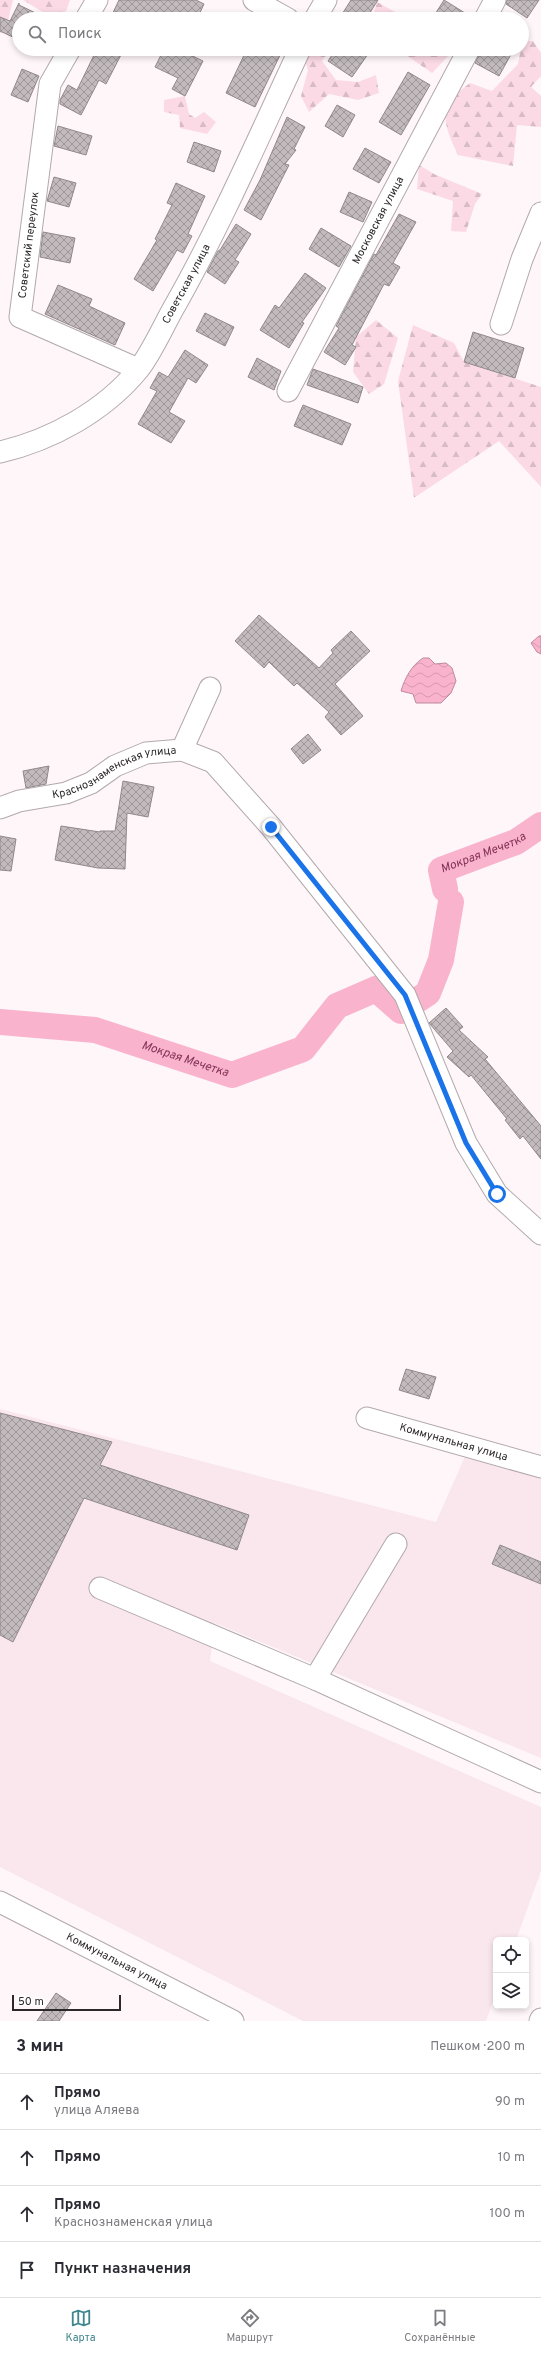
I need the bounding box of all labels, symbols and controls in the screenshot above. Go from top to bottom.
search box [12,12,529,56]
icon: search [26,23,48,45]
text: Поиск [58,25,102,44]
street label: Московская улица [349,174,407,267]
street label: Советский переулок [15,191,43,299]
street label: Советская улица [159,242,214,326]
street label: Краснознаменская улица [51,743,177,802]
route end [262,818,280,836]
water label: Мокрая Мечетка [438,829,530,877]
water label: Мокрая Мечетка [139,1038,231,1082]
route start [488,1185,506,1203]
street label: Коммунальная улица [398,1420,510,1464]
street label: Коммунальная улица [64,1930,170,1993]
map controls [493,1937,529,2009]
button: locate [493,1937,529,1973]
button: layers [493,1973,529,2009]
scale bar [12,1993,121,2012]
text: 50 m [18,1995,44,2009]
text: 3 мин [16,2036,64,2058]
text: Пешком · 200 m [430,2039,525,2055]
text: Прямо [54,2084,101,2103]
icon: ahead [16,2091,38,2113]
text: 90 m [495,2094,525,2110]
text: улица Аляева [54,2103,139,2119]
icon: ahead [16,2147,38,2169]
text: Прямо [54,2148,101,2167]
text: 10 m [498,2150,525,2166]
text: Прямо [54,2196,101,2215]
icon: ahead [16,2203,38,2225]
text: 100 m [489,2206,525,2222]
text: Краснознаменская улица [54,2215,212,2231]
icon: arrive [16,2259,38,2281]
text: Пункт назначения [54,2260,191,2279]
tab: Карта [65,2307,96,2345]
tab: Маршрут [226,2307,273,2345]
tab: Сохранённые [404,2307,476,2345]

